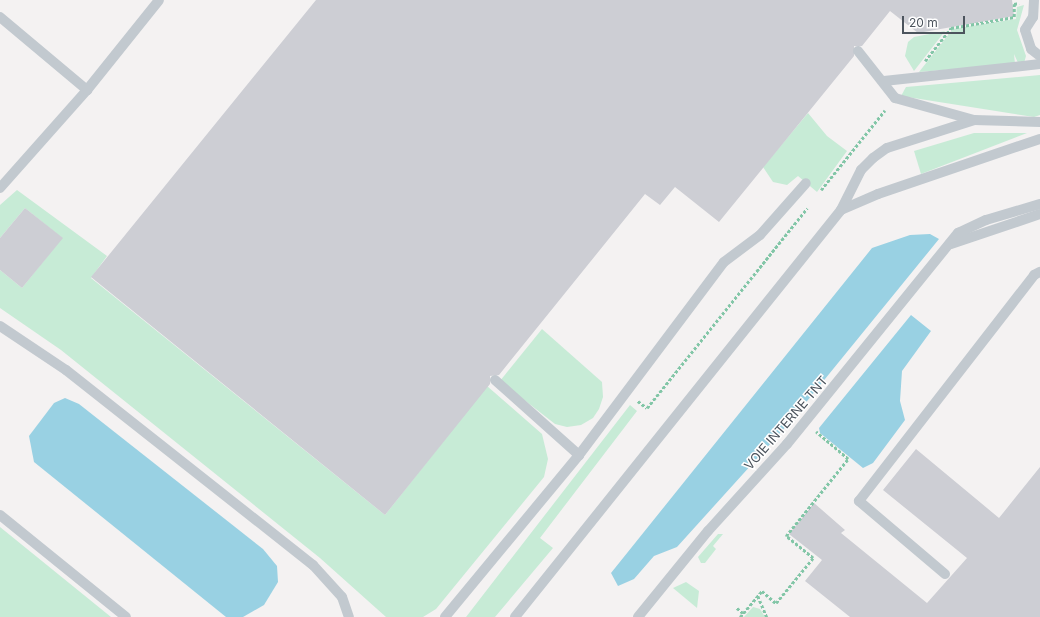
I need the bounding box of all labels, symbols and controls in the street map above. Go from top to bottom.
scale bar [904,8,967,34]
text: 20 m [909,15,938,30]
street label: VOIE INTERNE TNT [741,373,831,473]

